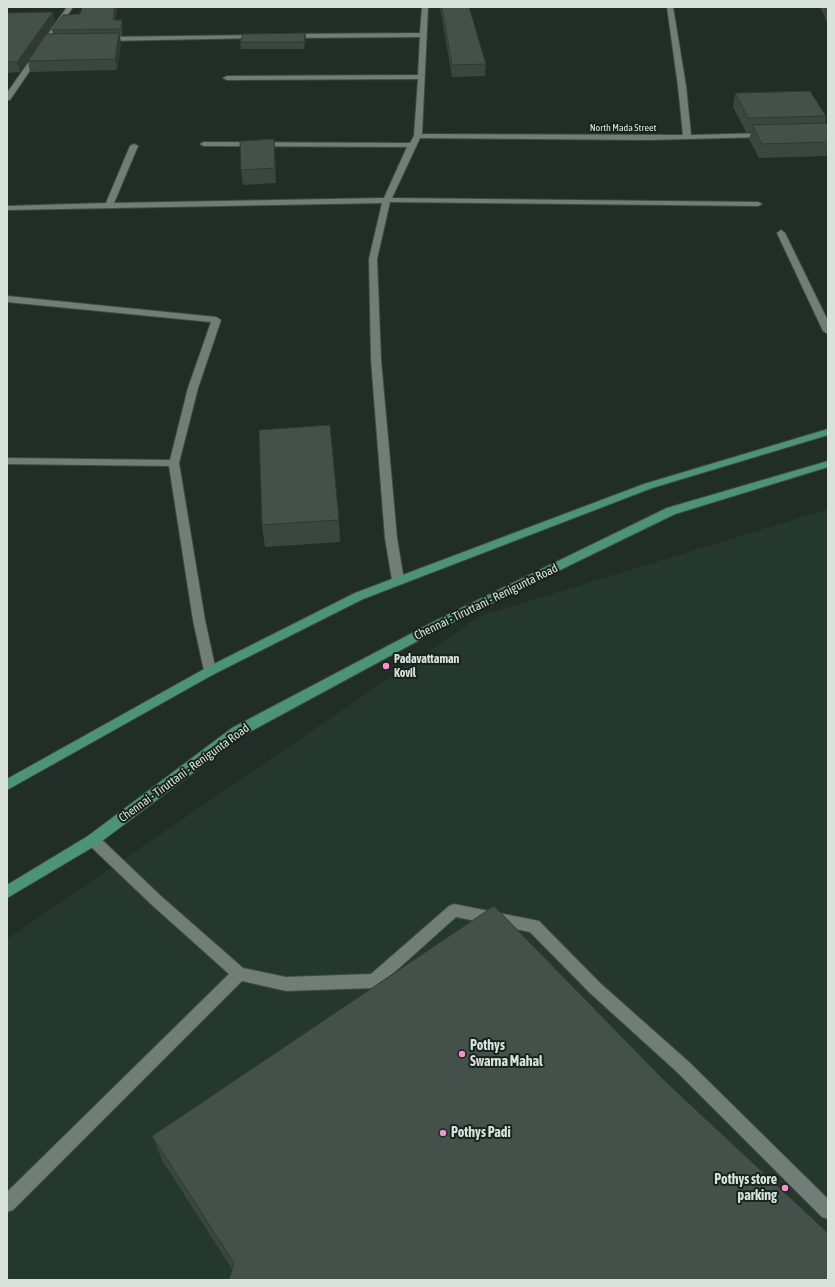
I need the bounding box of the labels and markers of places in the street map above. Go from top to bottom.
place label: Padavattaman Kovil [394,652,459,680]
marker: Padavattaman Kovil [381,661,391,671]
place label: Pothys Swarna Mahal [470,1038,543,1070]
marker: Pothys Swarna Mahal [457,1049,467,1059]
place label: Pothys Padi [451,1125,511,1141]
marker: Pothys Padi [438,1128,448,1138]
place label: Pothys store parking [714,1172,777,1204]
marker: Pothys store parking [780,1183,790,1193]

